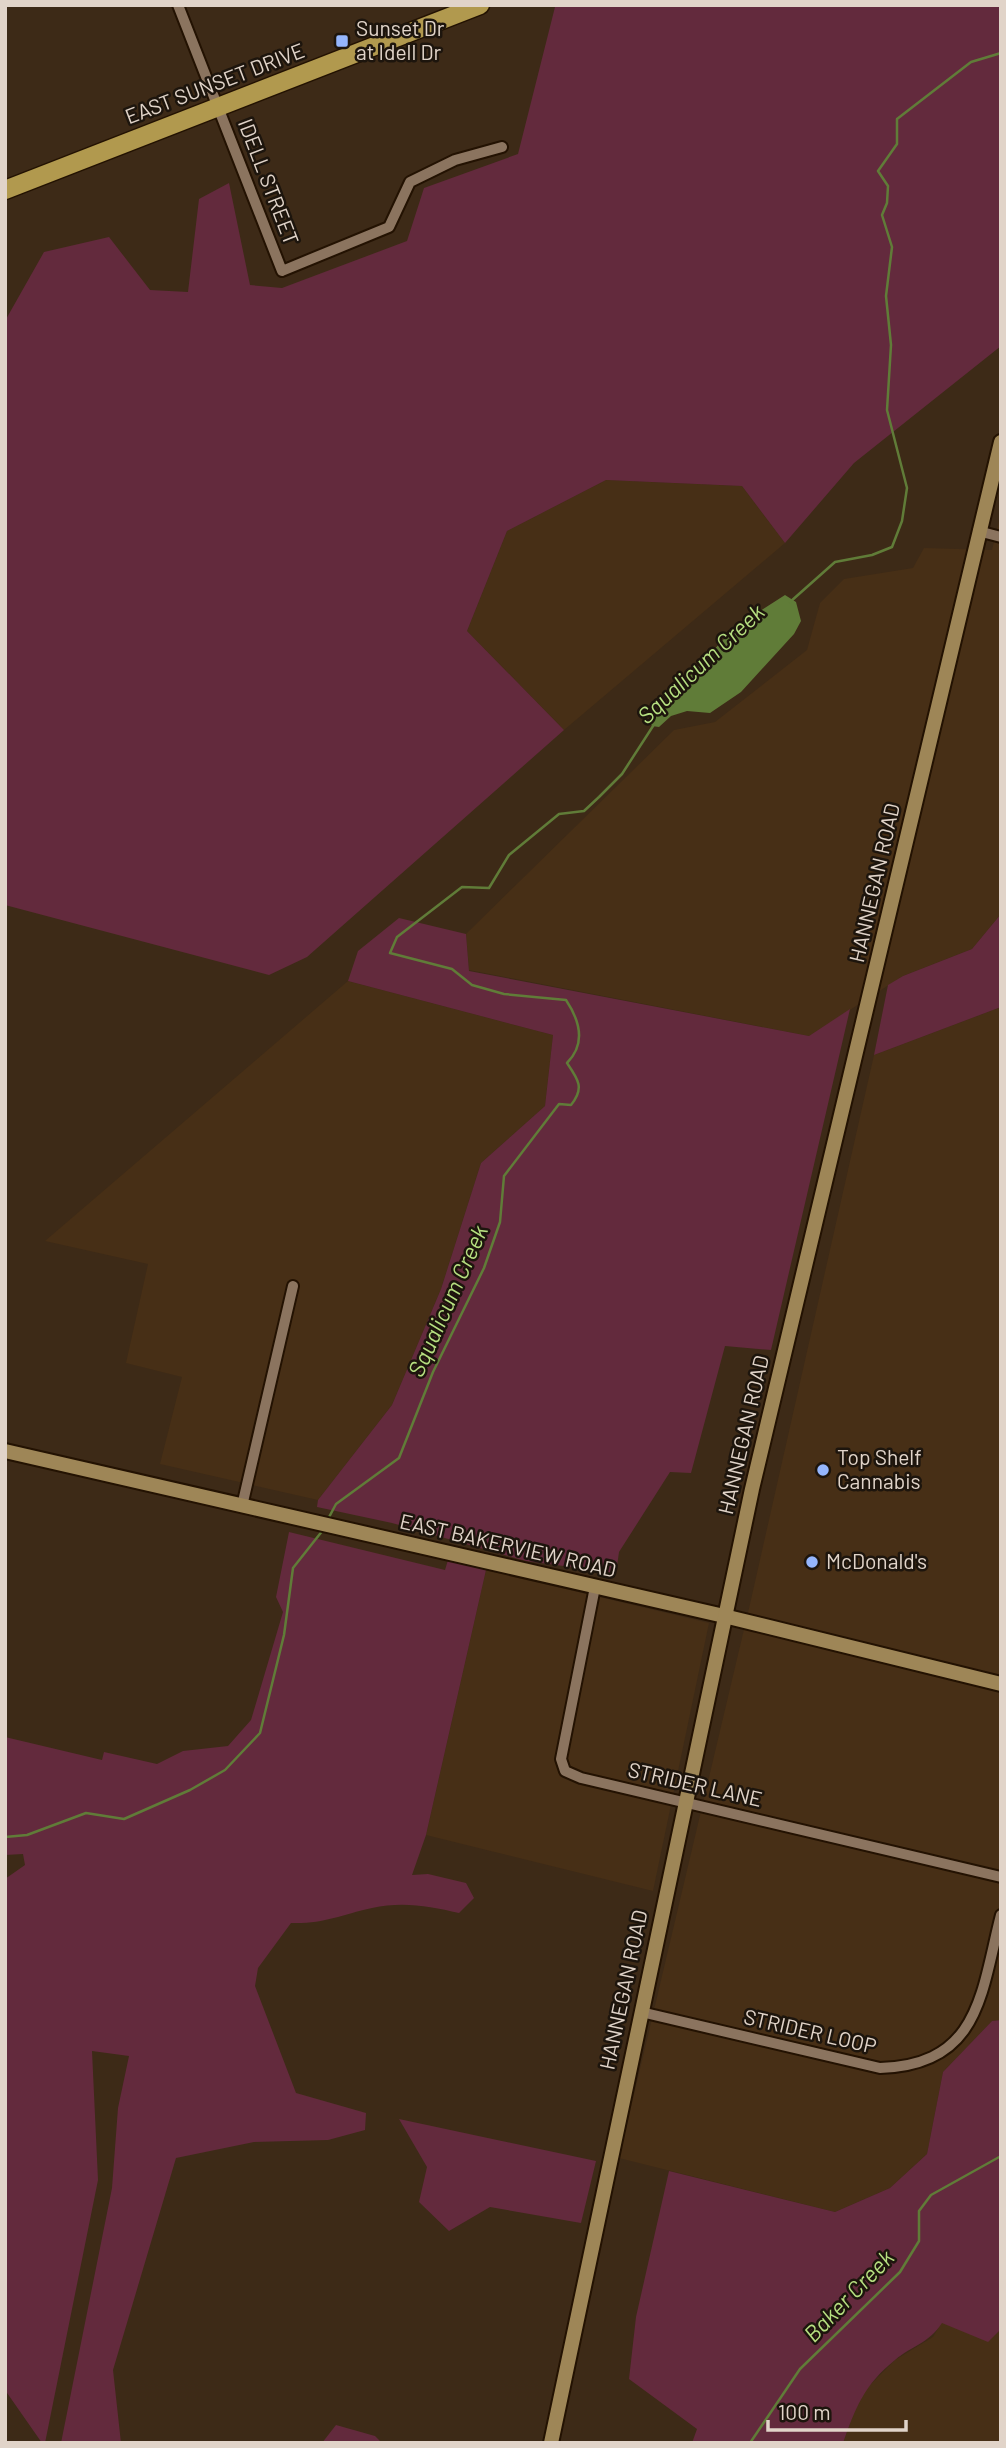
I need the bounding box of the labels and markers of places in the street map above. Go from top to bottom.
place label: Sunset Dr at Idell Dr [356,15,445,64]
marker: Sunset Dr at Idell Dr [334,33,350,49]
place label: Top Shelf Cannabis [837,1444,922,1493]
marker: Top Shelf Cannabis [815,1462,831,1478]
place label: McDonald's [826,1548,927,1573]
marker: McDonald's [804,1554,820,1570]

